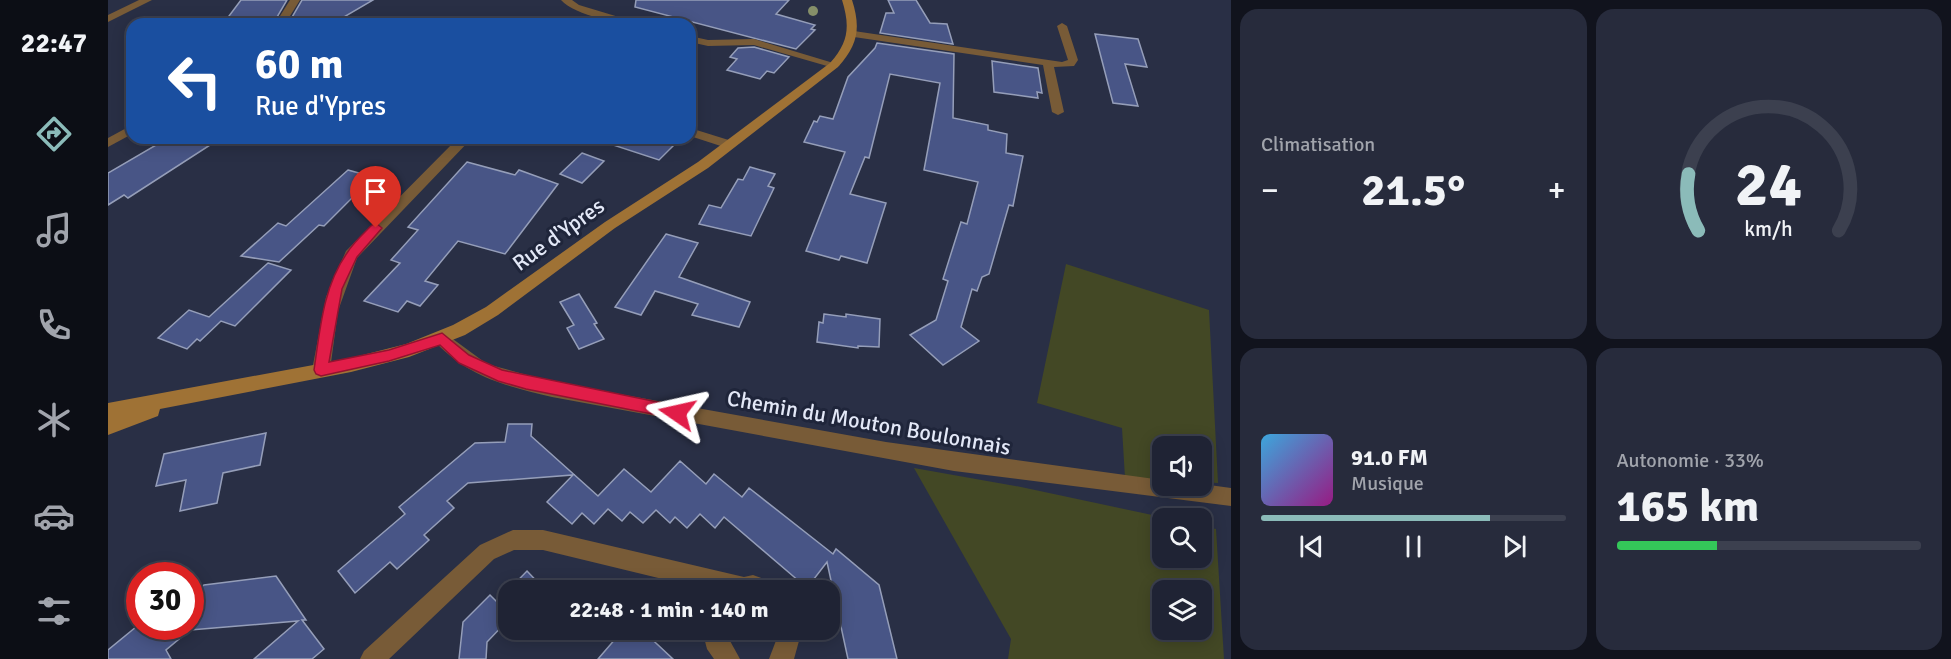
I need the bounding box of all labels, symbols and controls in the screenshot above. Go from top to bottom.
text: 22:47 [21,27,87,60]
text: 60 m [255,39,344,90]
icon: left [156,42,234,120]
text: Rue d'Ypres [255,90,386,123]
icon: directions [33,113,75,155]
text: Climatisation [1261,132,1375,157]
text: 24 [1735,146,1802,223]
text: 21.5° [1361,163,1465,218]
pin [350,166,401,228]
text: − [1261,170,1279,211]
text: + [1548,170,1565,211]
icon: arrive [359,175,392,208]
street label: Rue d'Ypres [507,192,609,277]
icon: music [33,209,75,251]
text: km/h [1744,216,1793,242]
icon: phone [33,304,75,346]
position arrow [645,381,709,445]
street label: Chemin du Mouton Boulonnais [725,384,1013,461]
icon: climate [33,399,75,441]
map controls [1152,436,1212,640]
button: sound [1152,436,1212,496]
text: 91.0 FM [1351,444,1428,471]
text: Autonomie · 33% [1617,448,1764,473]
text: Musique [1351,471,1424,496]
text: 165 km [1617,479,1759,534]
icon: car [33,495,75,537]
button: search [1152,508,1212,568]
icon: previous [1295,530,1328,563]
icon: pause [1397,530,1430,563]
icon: next [1498,530,1531,563]
speed limit sign: 30 [126,562,204,640]
button: layers [1152,580,1212,640]
icon: filters [33,590,75,632]
text: 22:48 · 1 min · 140 m [569,596,769,623]

